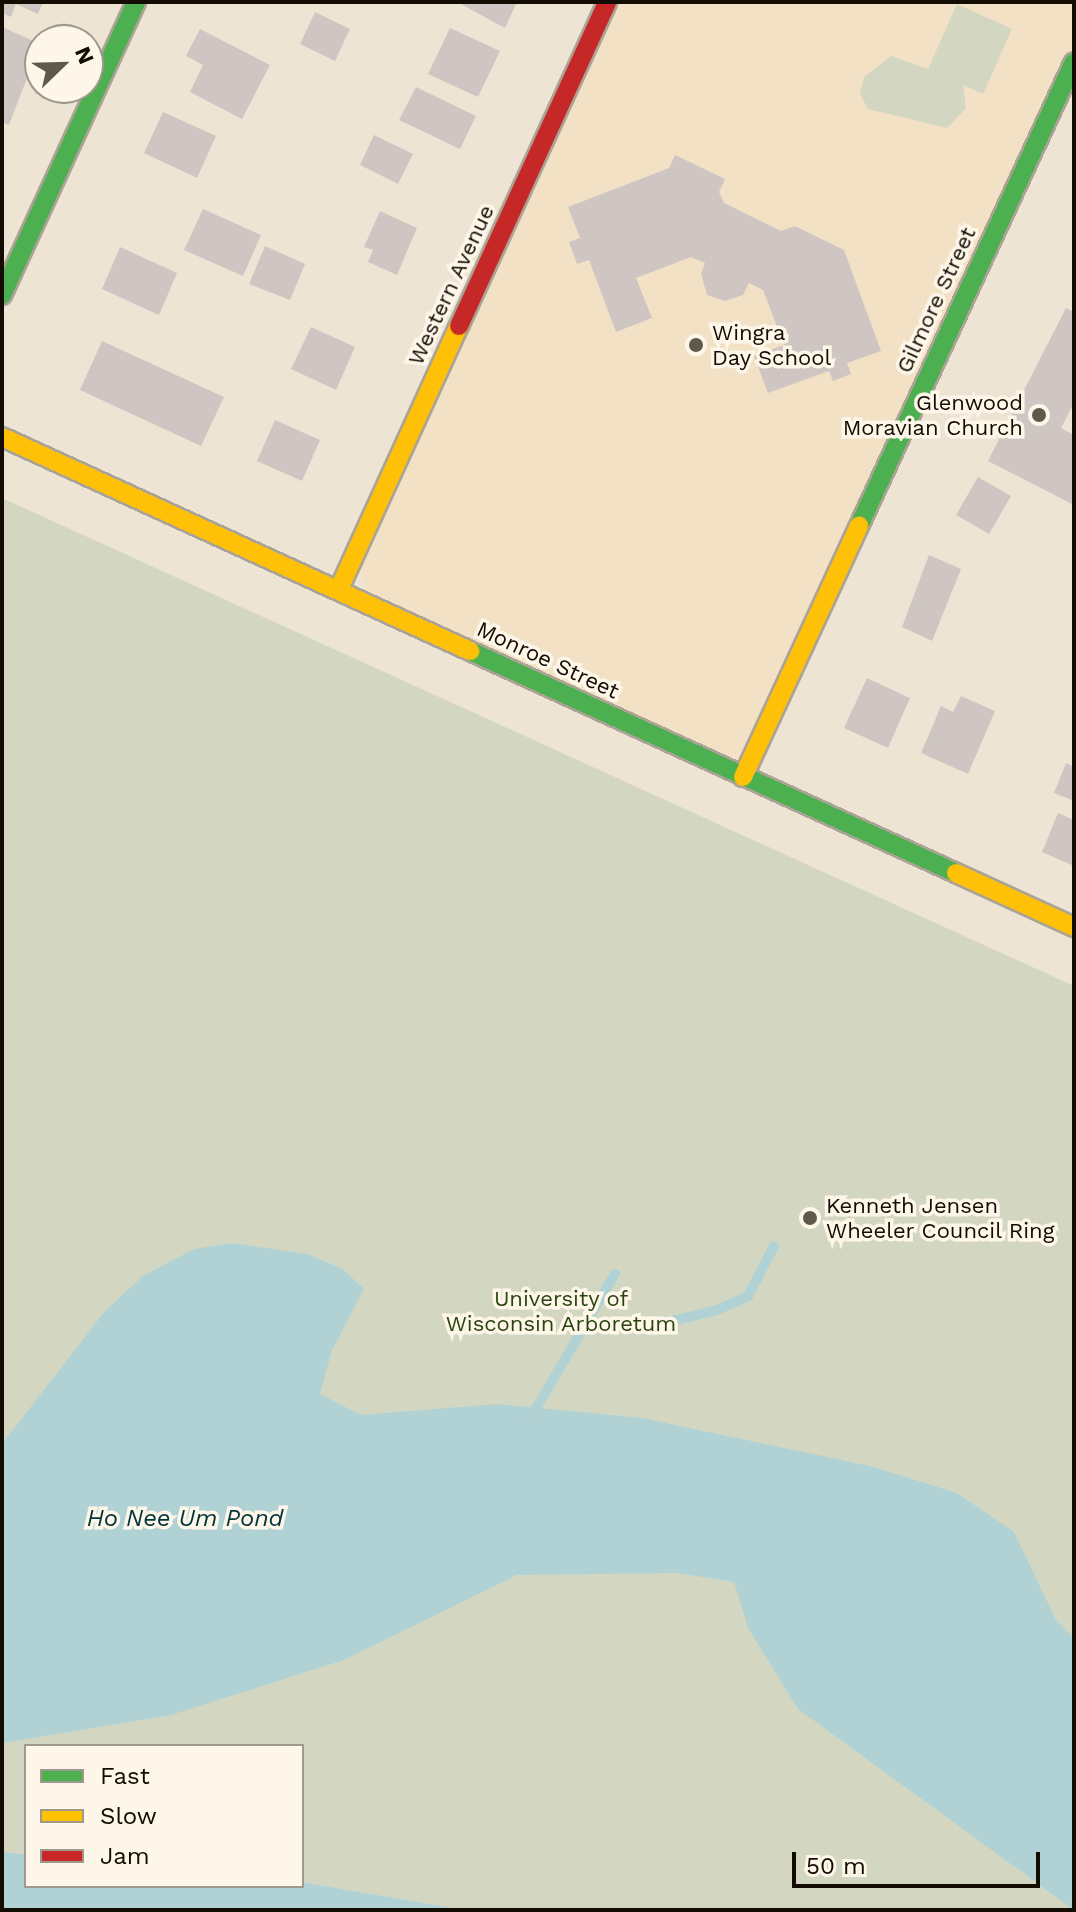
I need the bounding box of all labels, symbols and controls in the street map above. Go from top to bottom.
north arrow [24,24,104,104]
text: N [70,43,99,68]
street label: Western Avenue [402,200,500,370]
street label: Gilmore Street [891,223,981,377]
place label: Wingra Day School [712,319,832,370]
marker: Wingra Day School [687,336,705,354]
place label: Glenwood Moravian Church [843,389,1023,440]
marker: Glenwood Moravian Church [1030,406,1048,424]
street label: Monroe Street [473,616,623,704]
place label: Kenneth Jensen Wheeler Council Ring [826,1192,1056,1244]
marker: Kenneth Jensen Wheeler Council Ring [801,1209,819,1227]
park label: University of Wisconsin Arboretum [445,1285,677,1336]
water label: Ho Nee Um Pond [87,1505,283,1533]
legend [24,1744,304,1888]
text: Fast [100,1762,150,1790]
text: Slow [100,1802,157,1830]
scale bar [796,1836,1044,1886]
text: Jam [100,1842,150,1870]
text: 50 m [806,1852,866,1880]

